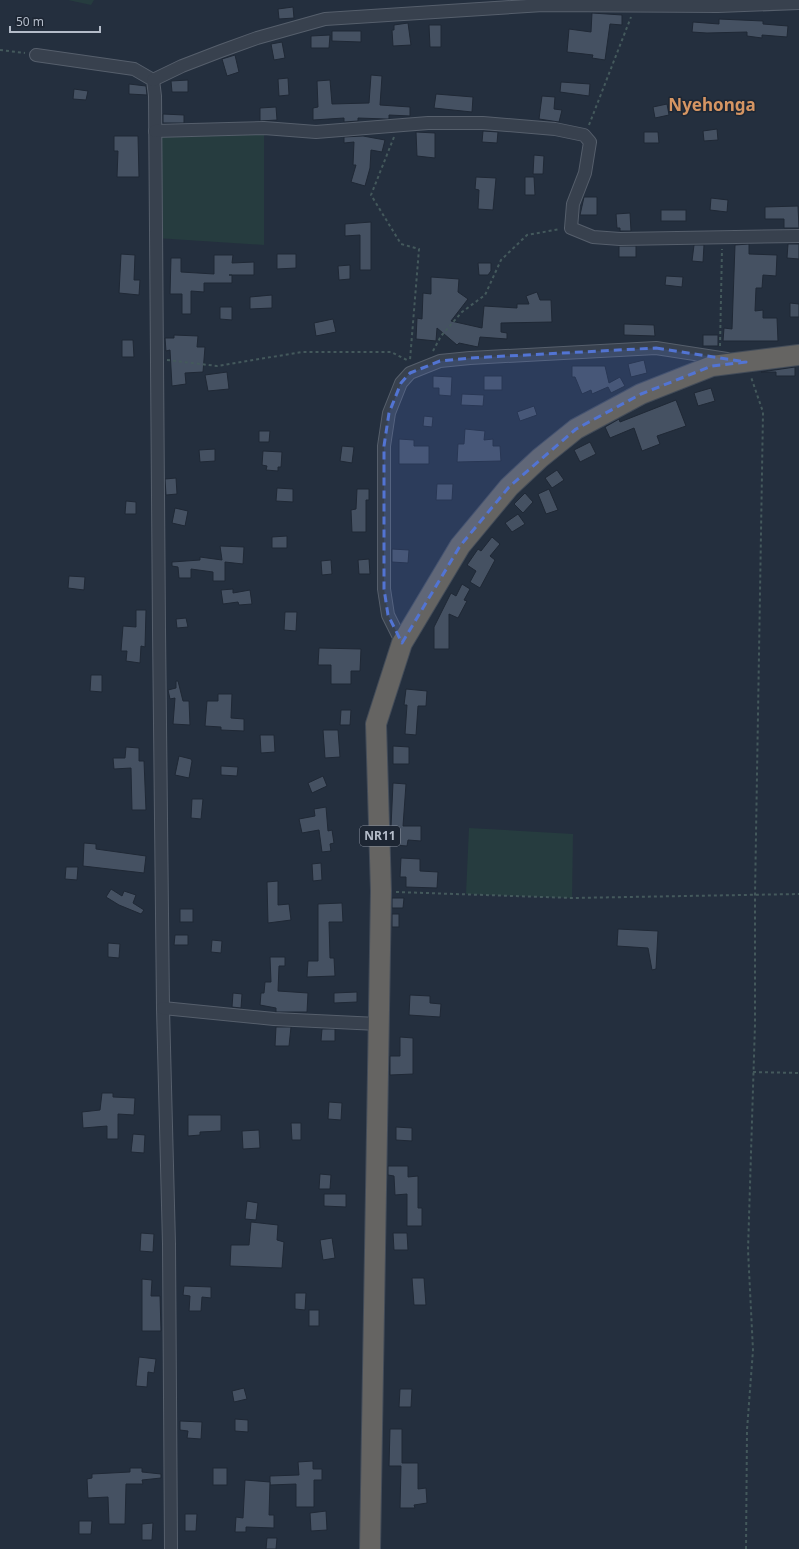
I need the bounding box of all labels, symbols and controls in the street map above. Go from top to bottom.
scale bar [10,8,100,34]
text: 50 m [16,13,44,30]
district label: Nyehonga [668,93,756,116]
road number: NR11 [360,826,400,846]

